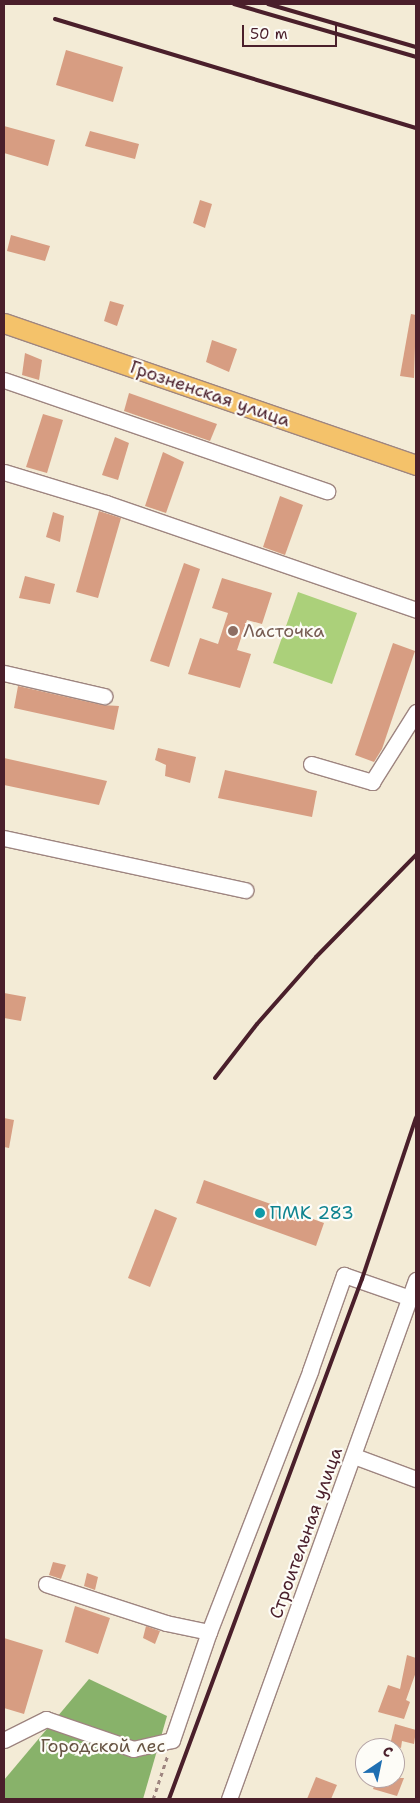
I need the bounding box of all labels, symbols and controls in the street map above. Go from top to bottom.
scale bar [245,15,340,47]
text: 50 m [250,24,288,44]
street label: Грозненская улица [127,356,293,432]
place label: Ласточка [243,620,324,642]
marker: Ласточка [227,625,239,637]
place label: ПМК 283 [270,1202,354,1224]
marker: ПМК 283 [254,1207,266,1219]
street label: Строительная улица [265,1444,347,1622]
park label: Городской лес [40,1735,166,1757]
north arrow [355,1738,405,1788]
text: С [379,1742,396,1761]

